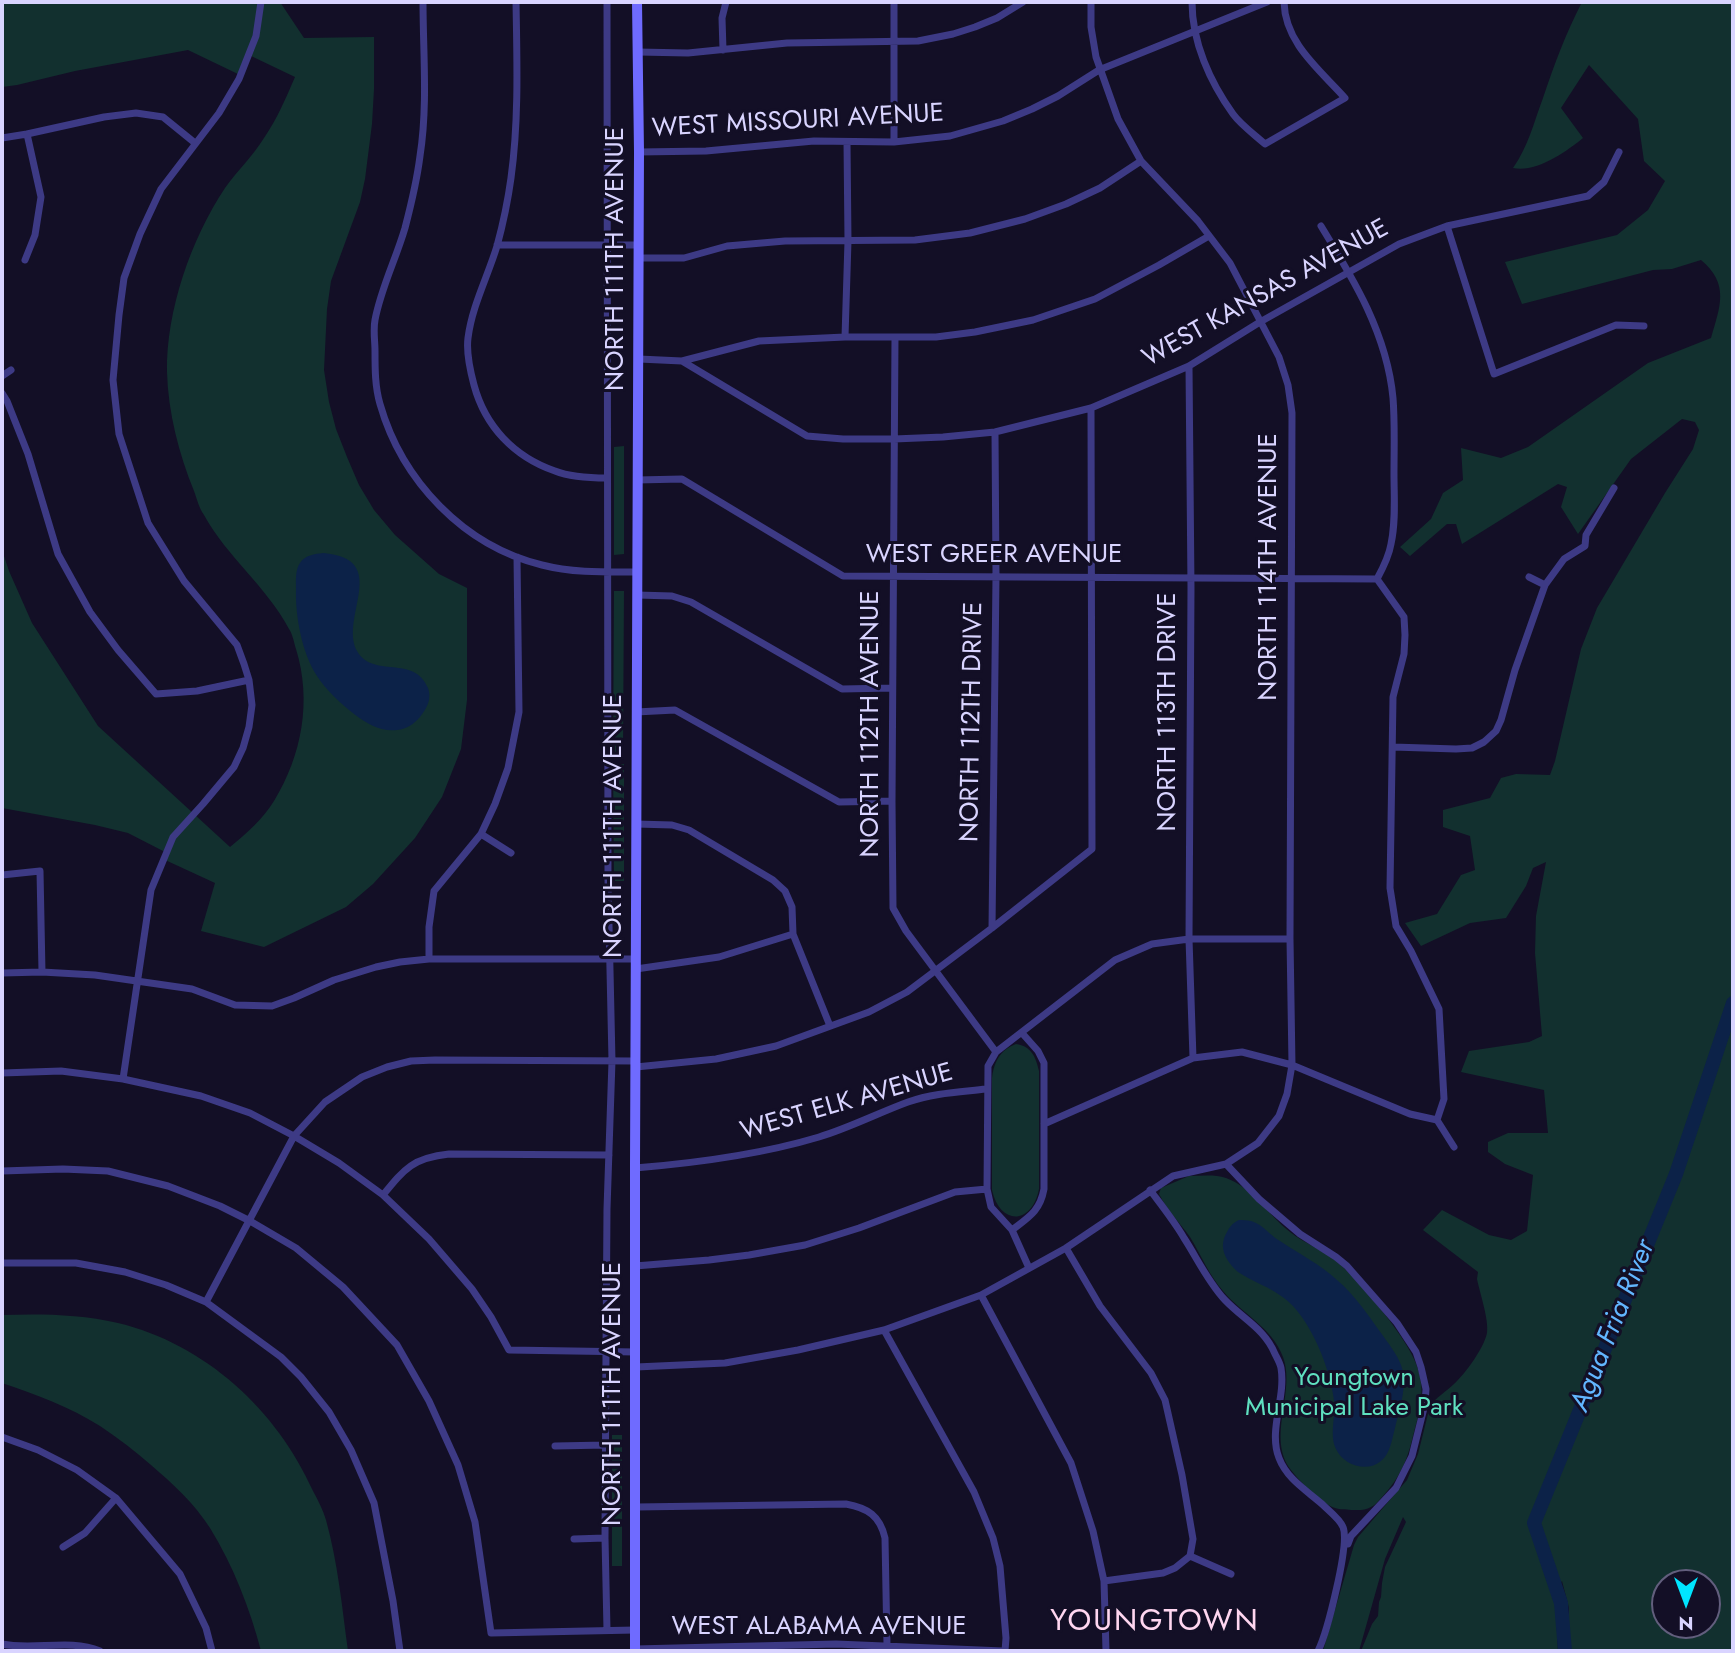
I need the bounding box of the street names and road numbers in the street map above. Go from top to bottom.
street label: WEST MISSOURI AVENUE [651,99,945,145]
street label: NORTH 111TH AVENUE [601,127,633,391]
street label: WEST KANSAS AVENUE [1138,213,1394,375]
street label: NORTH 114TH AVENUE [1254,433,1286,701]
street label: WEST GREER AVENUE [866,540,1122,572]
street label: NORTH 112TH AVENUE [856,590,888,858]
street label: NORTH 113TH DRIVE [1153,592,1185,832]
street label: NORTH 112TH DRIVE [955,602,991,842]
street label: NORTH 111TH AVENUE [599,694,631,958]
street label: WEST ELK AVENUE [737,1058,957,1148]
street label: NORTH 111TH AVENUE [598,1262,630,1526]
street label: WEST ALABAMA AVENUE [671,1612,967,1644]

